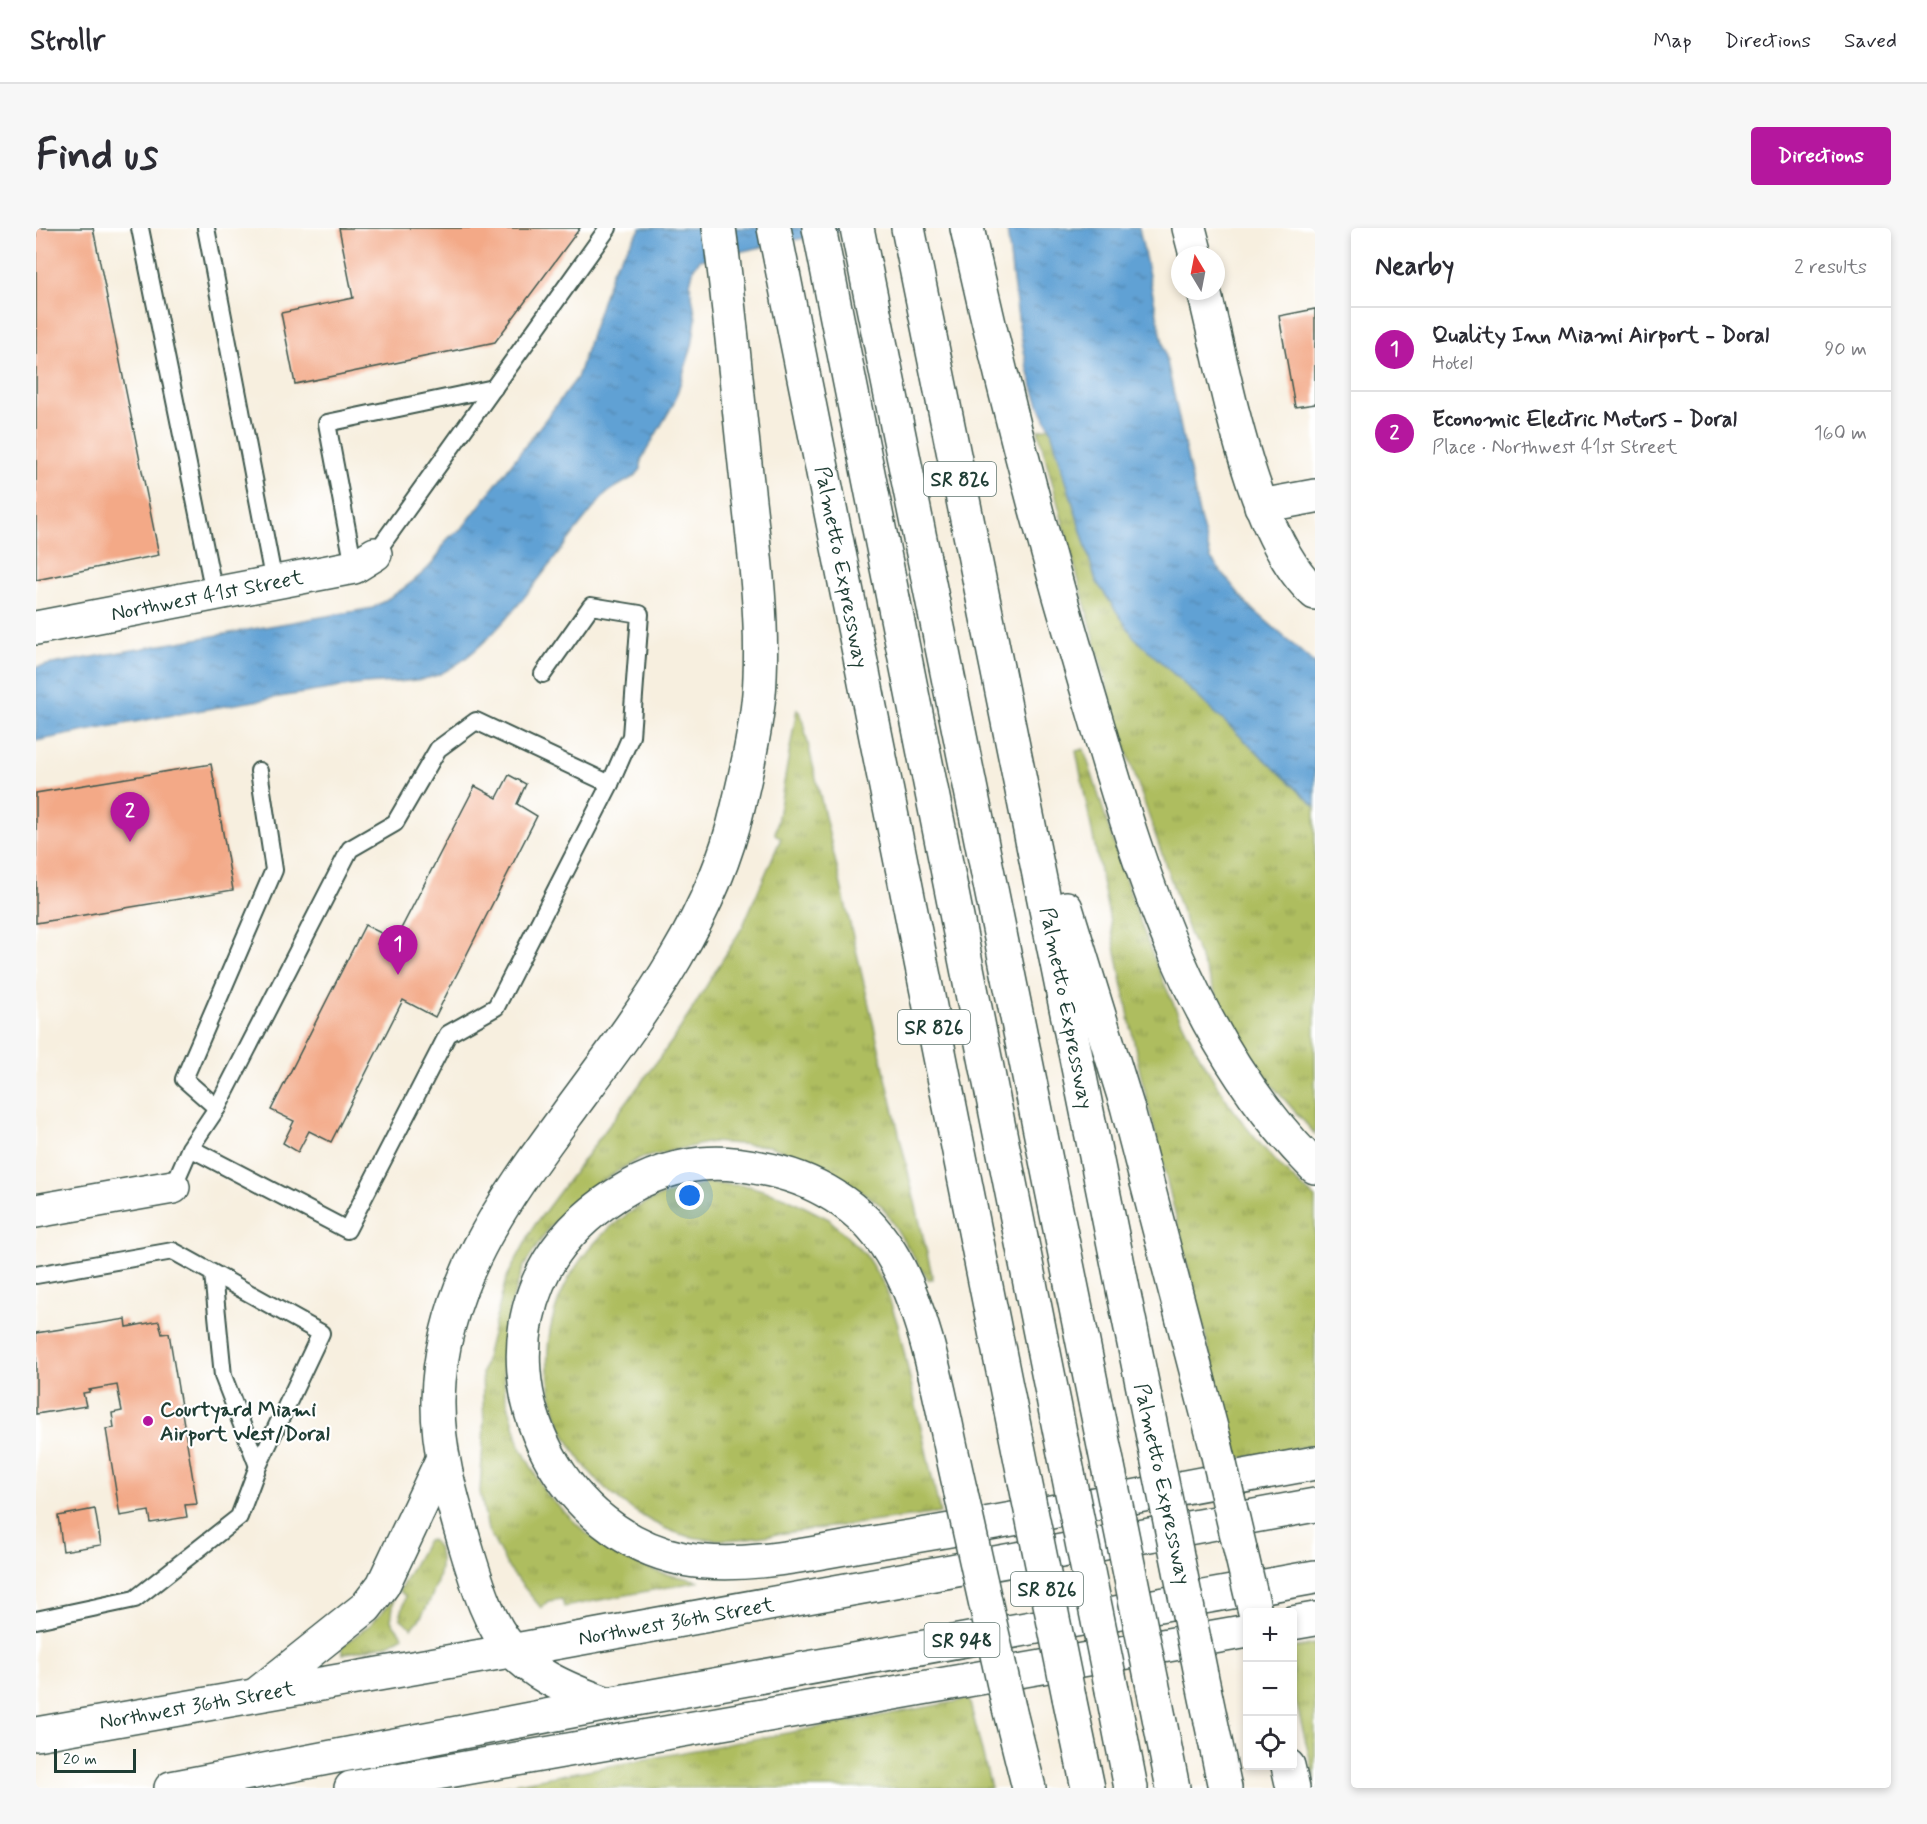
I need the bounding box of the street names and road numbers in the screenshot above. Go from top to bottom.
road number: SR 826 [924,462,996,496]
street label: Palmetto Expressway [808,464,874,671]
street label: Northwest 41st Street [109,563,306,628]
street label: Palmetto Expressway [1033,905,1099,1112]
road number: SR 826 [898,1010,970,1044]
street label: Palmetto Expressway [1127,1381,1197,1587]
road number: SR 826 [1011,1572,1083,1606]
street label: Northwest 36th Street [576,1591,777,1653]
road number: SR 948 [924,1623,1000,1657]
street label: Northwest 36th Street [97,1675,298,1737]

